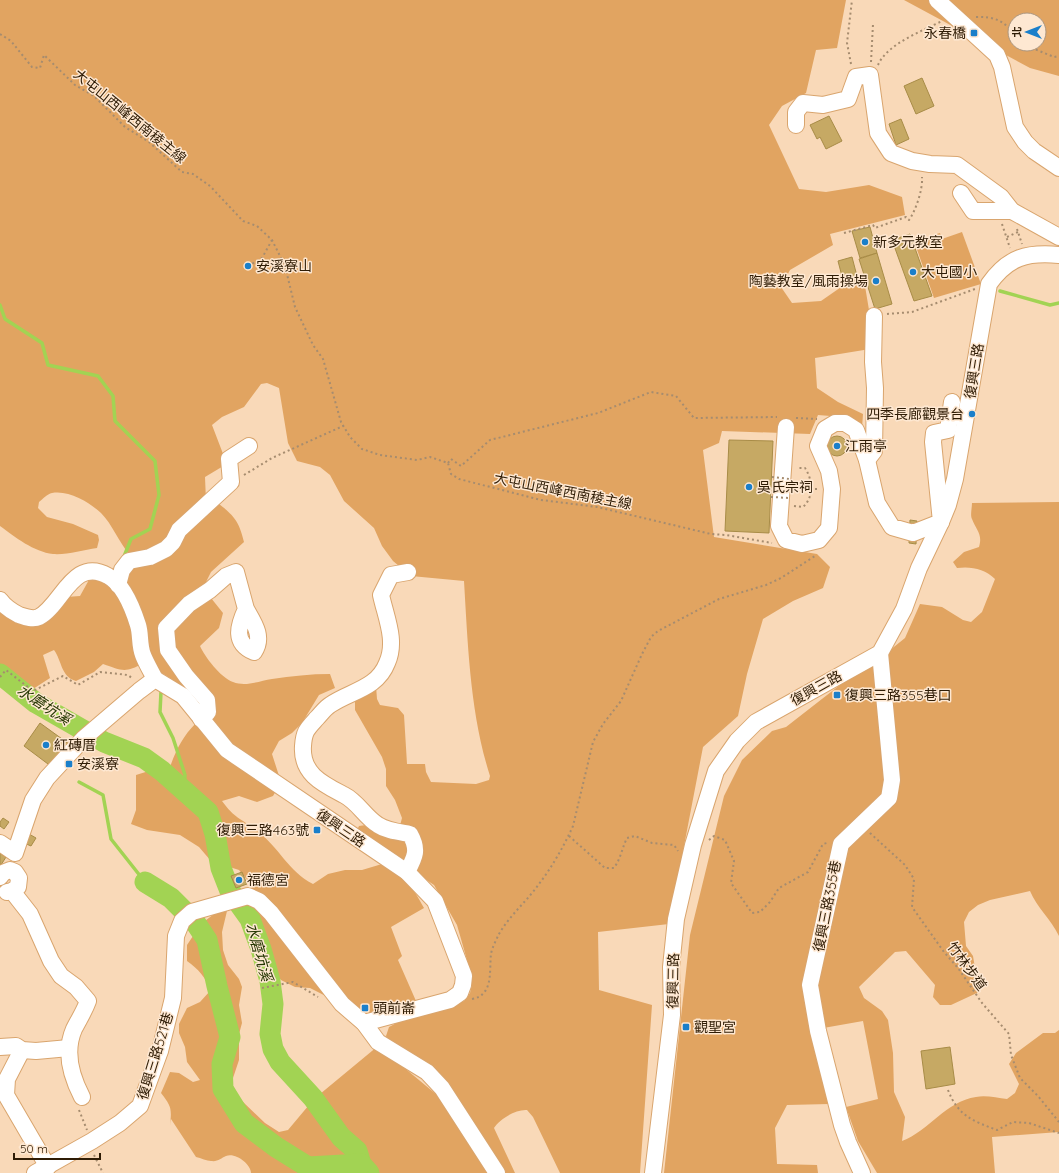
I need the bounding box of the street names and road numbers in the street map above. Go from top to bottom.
street label: 大屯山西峰西南稜主線 [70,65,190,167]
street label: 復興三路 [961,342,987,400]
street label: 大屯山西峰西南稜主線 [493,469,633,513]
street label: 復興三路 [787,667,845,709]
street label: 復興三路 [313,805,369,851]
street label: 復興三路355巷 [809,859,845,953]
street label: 竹林步道 [943,938,991,994]
street label: 復興三路 [664,953,682,1009]
street label: 復興三路521巷 [133,1010,177,1102]

